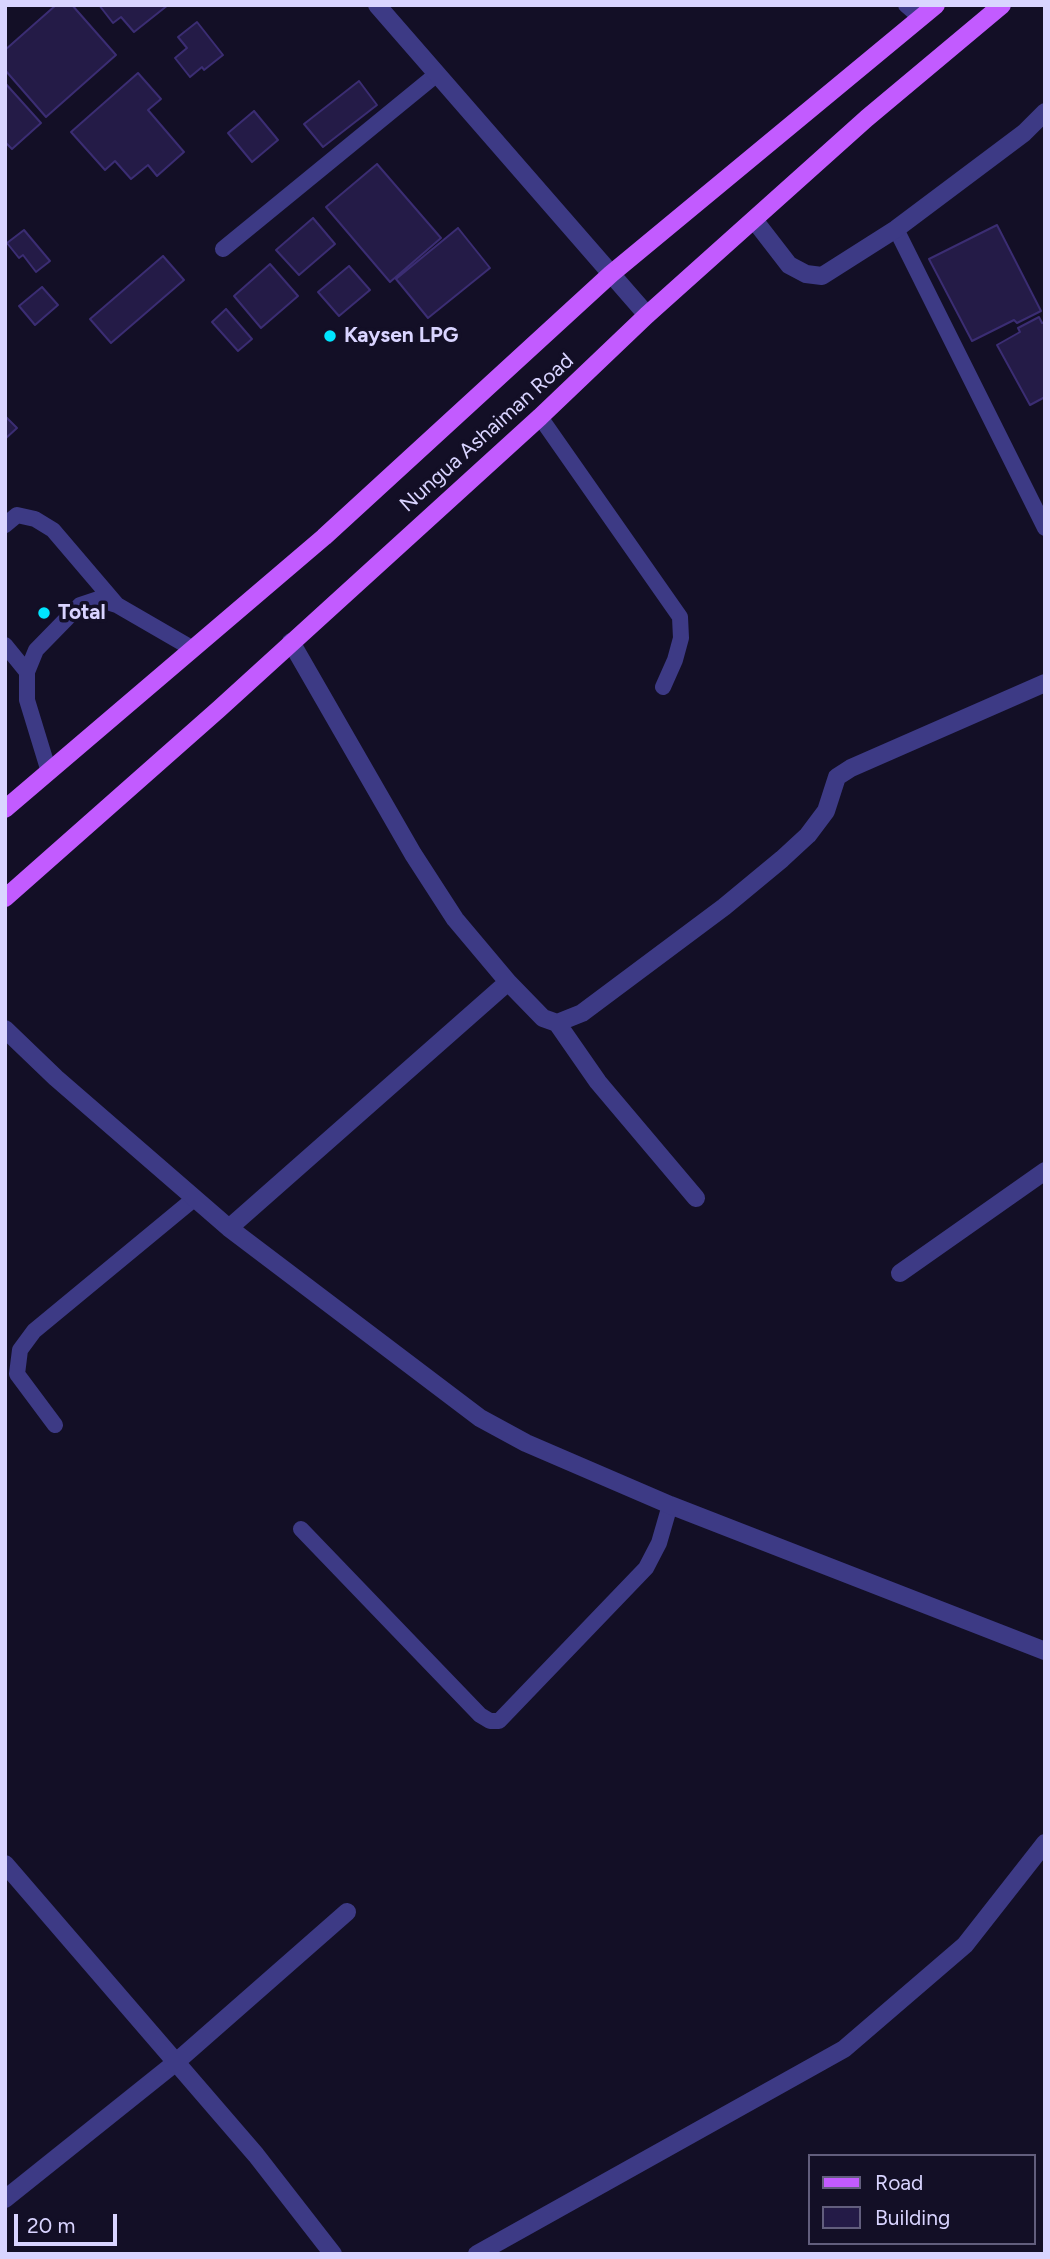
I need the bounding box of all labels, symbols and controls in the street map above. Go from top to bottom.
place label: Kaysen LPG [344,323,458,349]
marker: Kaysen LPG [322,328,338,344]
street label: Nungua Ashaiman Road [395,348,579,518]
place label: Total [58,600,106,626]
marker: Total [36,605,52,621]
legend [808,2154,1036,2245]
text: Road [875,2170,923,2195]
scale bar [18,2200,121,2244]
text: Building [875,2205,950,2230]
text: 20 m [27,2213,75,2238]

